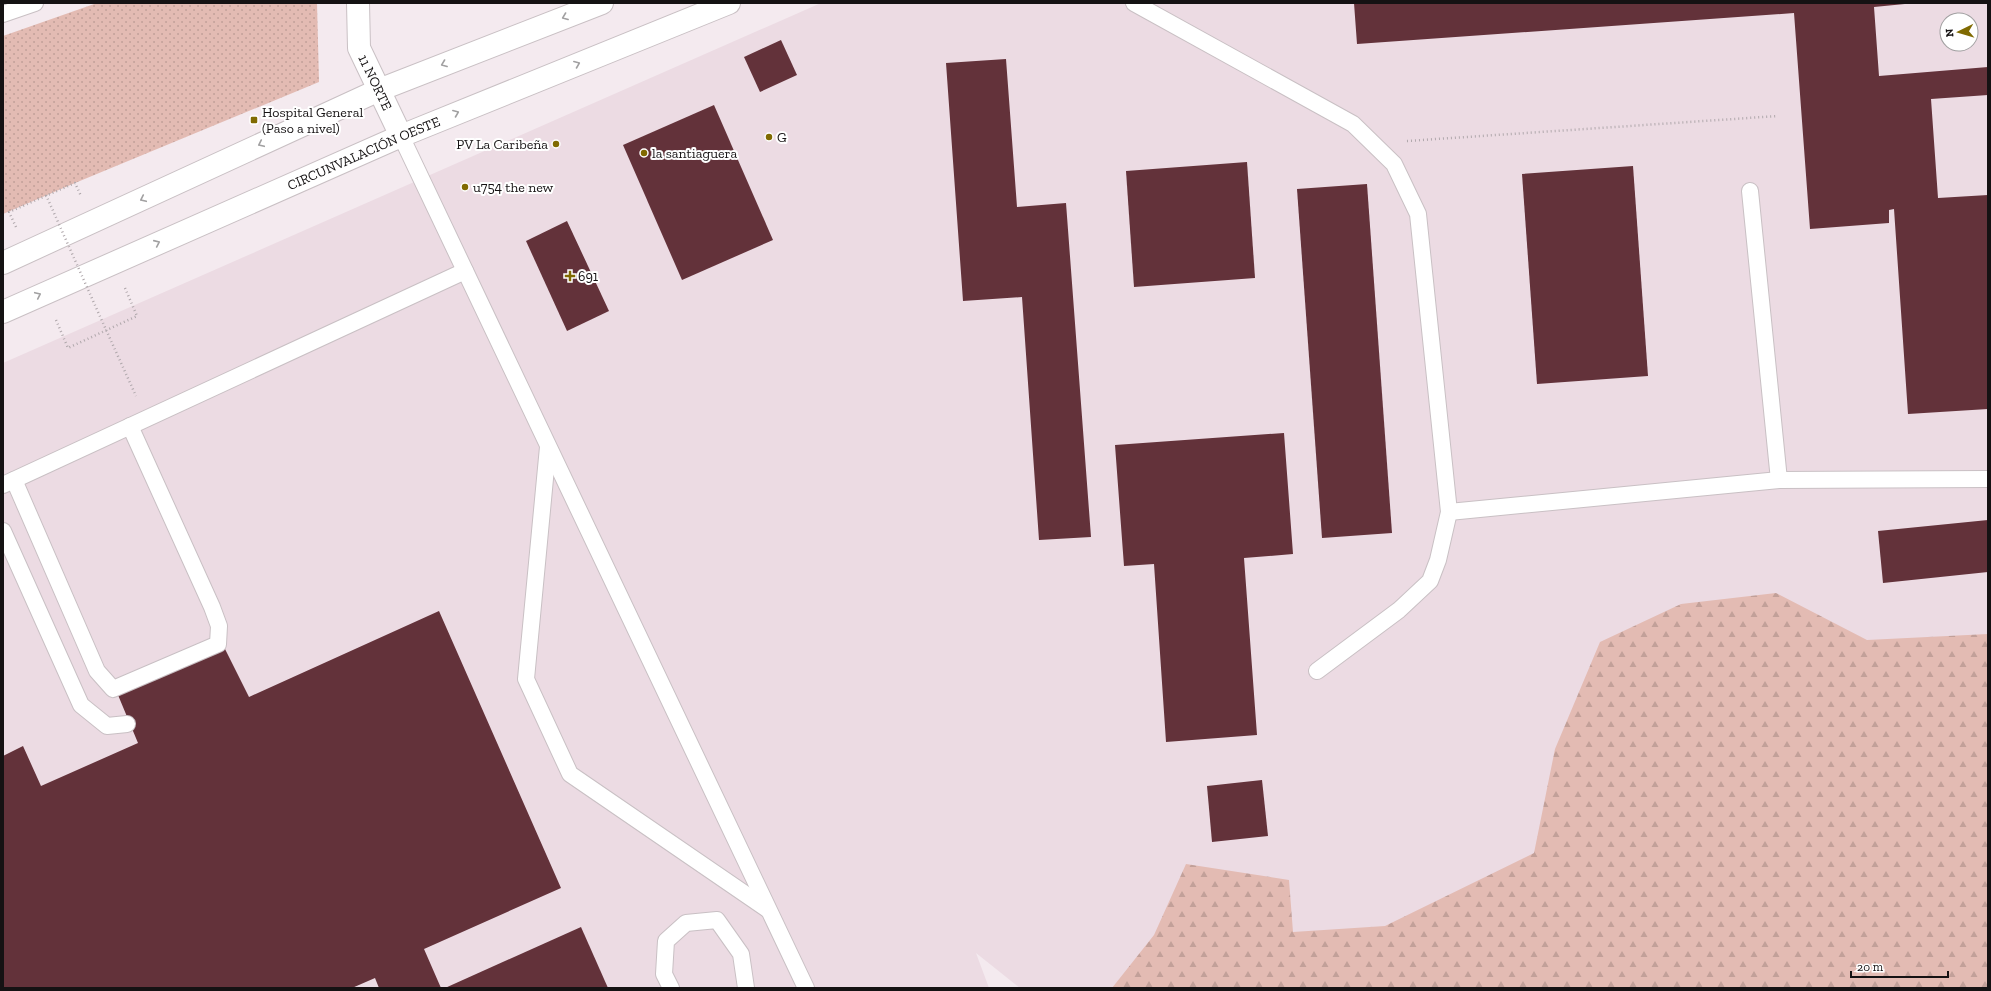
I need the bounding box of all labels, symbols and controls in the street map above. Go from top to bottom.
north arrow [1939,12,1979,52]
one-way arrow [562,13,569,21]
text: N [1943,27,1956,38]
street label: 11 NORTE [355,52,396,113]
one-way arrow [441,60,448,68]
one-way arrow [573,61,580,69]
place label: Hospital General (Paso a nivel) [262,104,364,137]
one-way arrow [453,110,460,118]
street label: CIRCUNVALACIÓN OESTE [285,113,442,194]
marker: Hospital General (Paso a nivel) [249,115,259,125]
place label: G [777,129,787,146]
marker: G [764,132,774,142]
place label: PV La Caribeña [456,136,548,153]
one-way arrow [257,139,265,147]
marker: PV La Caribeña [551,139,561,149]
place label: la santiaguera [652,145,737,162]
marker: la santiaguera [639,148,649,158]
place label: u754 the new [473,179,554,196]
marker: u754 the new [460,182,470,192]
one-way arrow [139,194,147,202]
one-way arrow [153,240,161,248]
place label: 691 [578,268,599,285]
marker: 691 [565,271,575,281]
one-way arrow [34,292,42,300]
scale bar [1851,953,1948,979]
text: 20 m [1857,960,1884,974]

